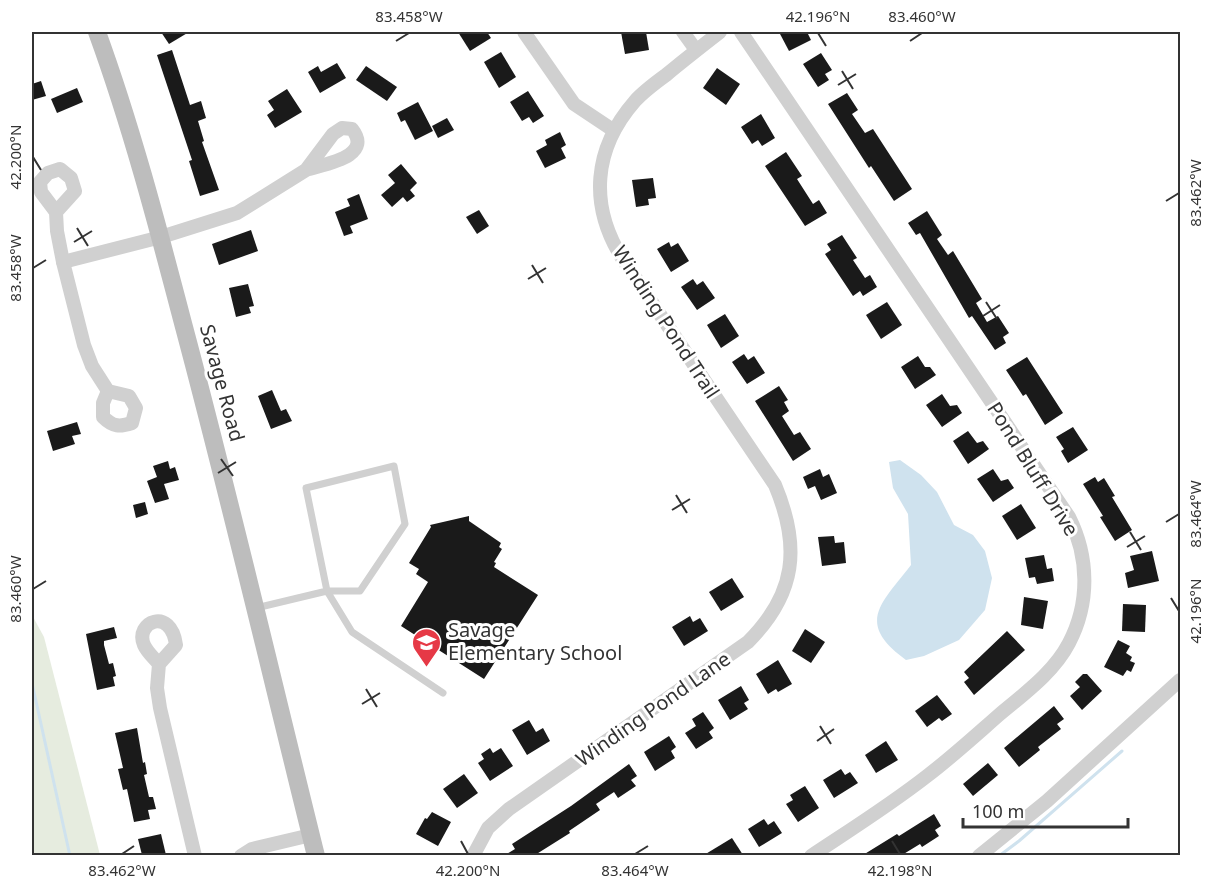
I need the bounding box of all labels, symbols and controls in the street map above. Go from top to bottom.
text: 83.458°W [375,6,443,26]
text: 42.196°N [786,6,850,26]
text: 83.460°W [888,6,956,26]
text: 42.200°N [5,125,25,189]
text: 83.462°W [1185,159,1205,227]
text: 83.458°W [5,234,25,302]
street label: Winding Pond Trail [607,240,726,403]
street label: Savage Road [194,321,251,445]
street label: Pond Bluff Drive [981,397,1085,541]
text: 83.464°W [1185,480,1205,548]
text: 83.460°W [5,555,25,623]
text: 42.196°N [1185,579,1205,643]
place label: Savage Elementary School [448,616,622,666]
school or university icon: Savage Elementary School [411,626,443,668]
street label: Winding Pond Lane [570,645,735,772]
scale bar [963,791,1128,829]
text: 100 m [972,799,1024,823]
text: 83.462°W [88,860,156,880]
text: 42.200°N [436,860,500,880]
text: 83.464°W [601,860,669,880]
text: 42.198°N [868,860,932,880]

